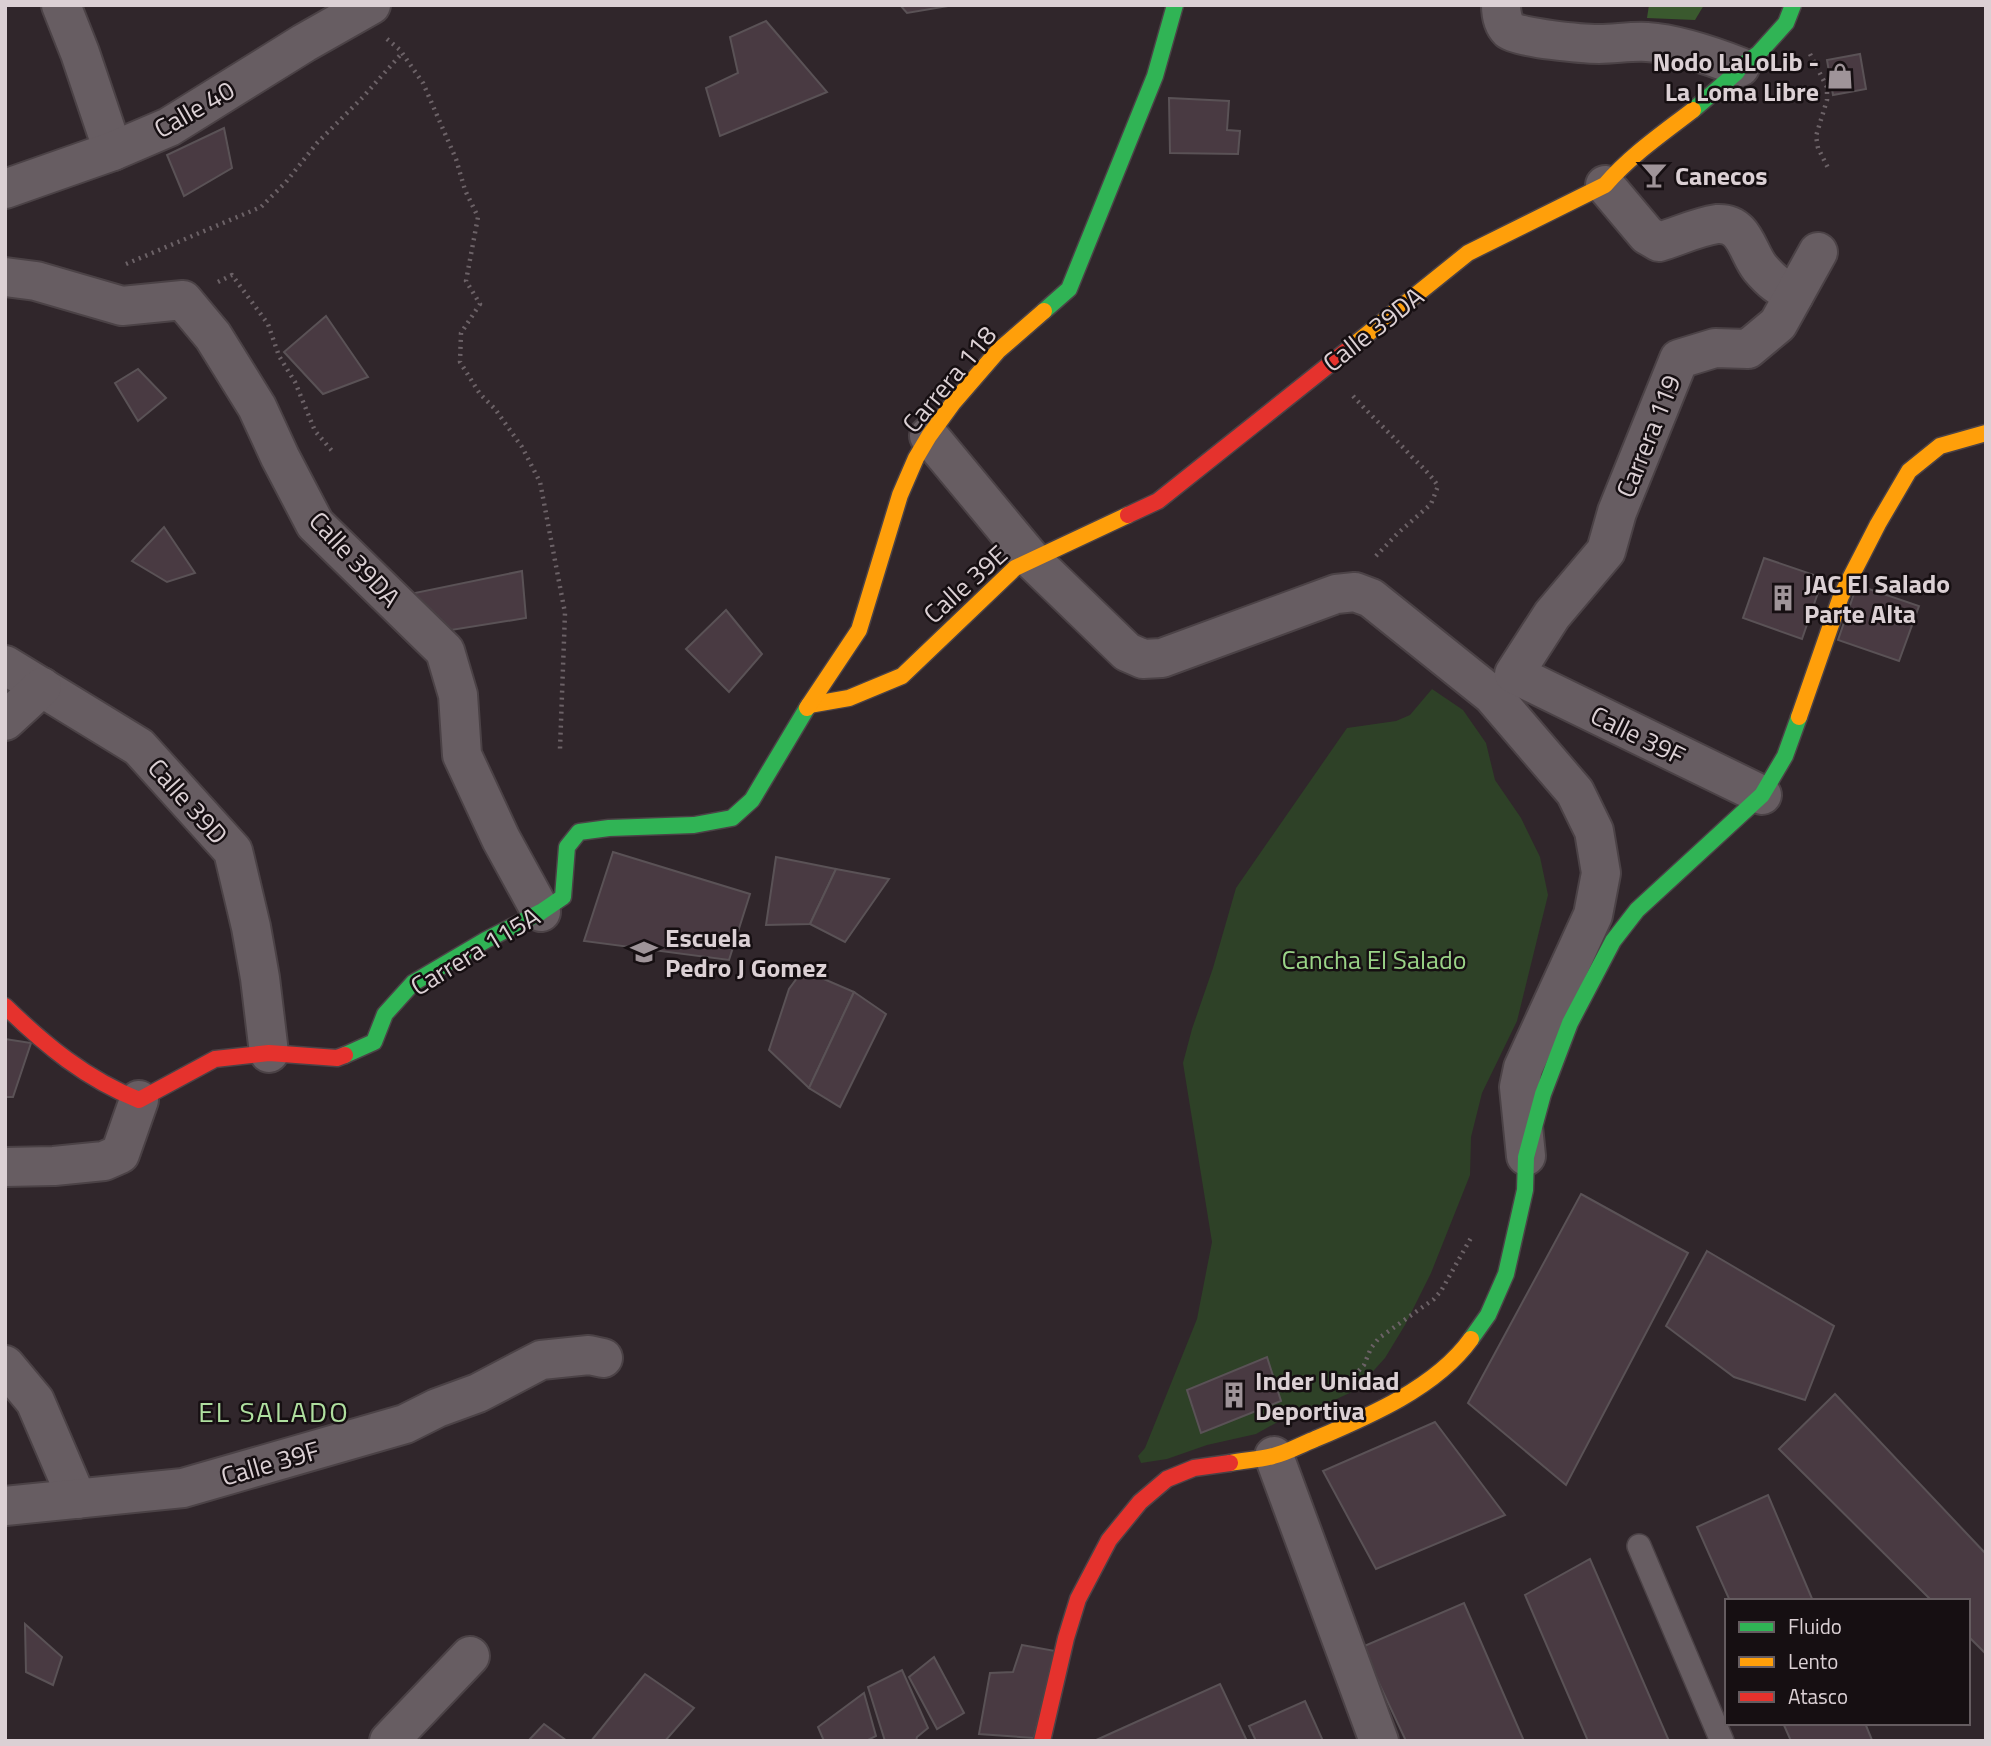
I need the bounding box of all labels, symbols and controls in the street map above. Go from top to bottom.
place label: Nodo LaLoLib - La Loma Libre [1653,42,1819,111]
shop icon: Nodo LaLoLib - La Loma Libre [1825,61,1855,91]
street label: Calle 40 [147,70,241,148]
place label: Canecos [1675,156,1768,195]
bar icon: Canecos [1639,160,1669,190]
street label: Calle 39DA [1314,277,1432,381]
street label: Carrera 118 [892,317,1006,441]
street label: Carrera 119 [1606,369,1690,503]
street label: Calle 39DA [300,502,410,616]
street label: Calle 39E [914,536,1016,632]
place label: JAC El Salado Parte Alta [1804,564,1950,633]
building icon: JAC El Salado Parte Alta [1768,583,1798,613]
street label: Calle 39F [1584,695,1692,775]
street label: Calle 39D [139,749,237,853]
street label: Carrera 115A [403,897,547,1005]
place label: Escuela Pedro J Gomez [665,918,827,987]
school or university icon: Escuela Pedro J Gomez [629,937,659,967]
park label: Cancha El Salado [1282,940,1466,979]
place label: Inder Unidad Deportiva [1255,1361,1400,1430]
building icon: Inder Unidad Deportiva [1219,1380,1249,1410]
district label: EL SALADO [198,1390,350,1433]
street label: Calle 39F [216,1430,324,1496]
legend [1725,1599,1970,1725]
text: Fluido [1788,1610,1842,1642]
text: Lento [1788,1645,1838,1677]
text: Atasco [1788,1680,1848,1712]

